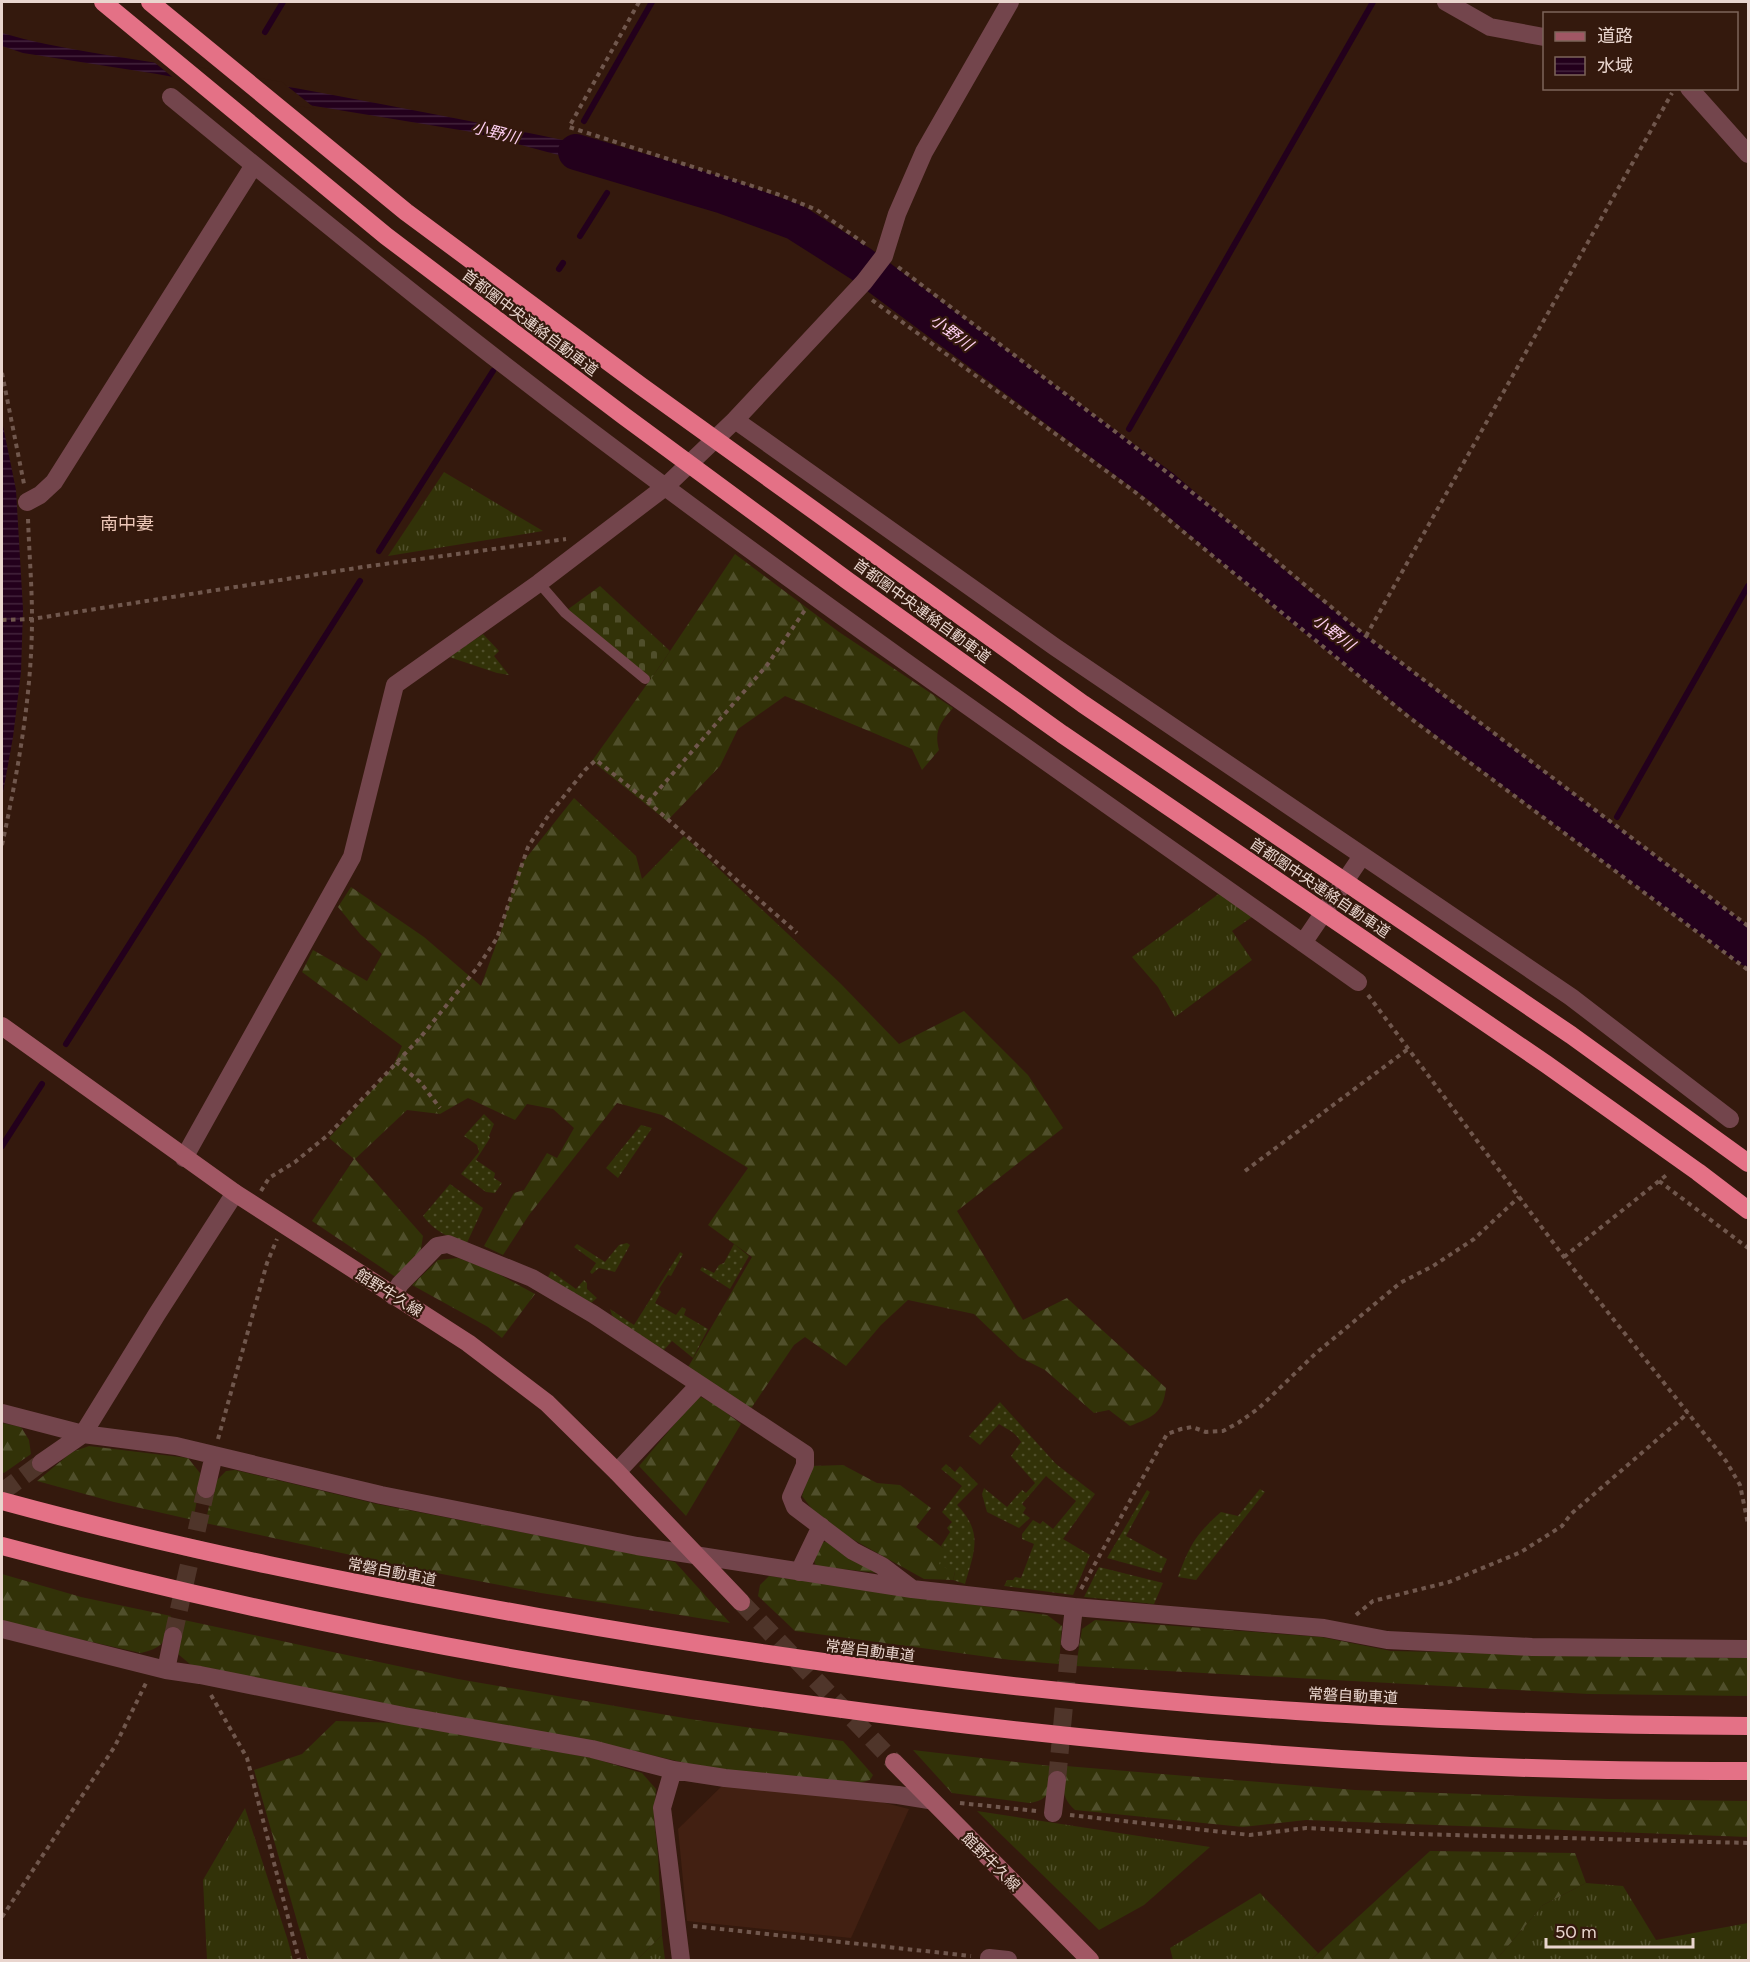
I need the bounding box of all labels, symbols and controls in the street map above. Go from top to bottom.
legend [1543,12,1738,90]
text: 道路 [1597,25,1633,47]
text: 水域 [1597,55,1633,77]
water label: 小野川 [470,117,523,148]
street label: 首都圏中央連絡自動車道 [459,266,601,380]
water label: 小野川 [927,310,978,356]
district label: 南中妻 [100,513,154,535]
street label: 首都圏中央連絡自動車道 [850,555,994,667]
water label: 小野川 [1309,610,1360,656]
street label: 首都圏中央連絡自動車道 [1247,834,1393,942]
street label: 館野牛久線 [352,1265,426,1321]
street label: 常磐自動車道 [346,1555,438,1589]
street label: 常磐自動車道 [824,1637,916,1665]
street label: 常磐自動車道 [1308,1685,1398,1707]
street label: 館野牛久線 [958,1829,1024,1895]
scale bar [1546,1911,1693,1949]
text: 50 m [1555,1921,1597,1943]

